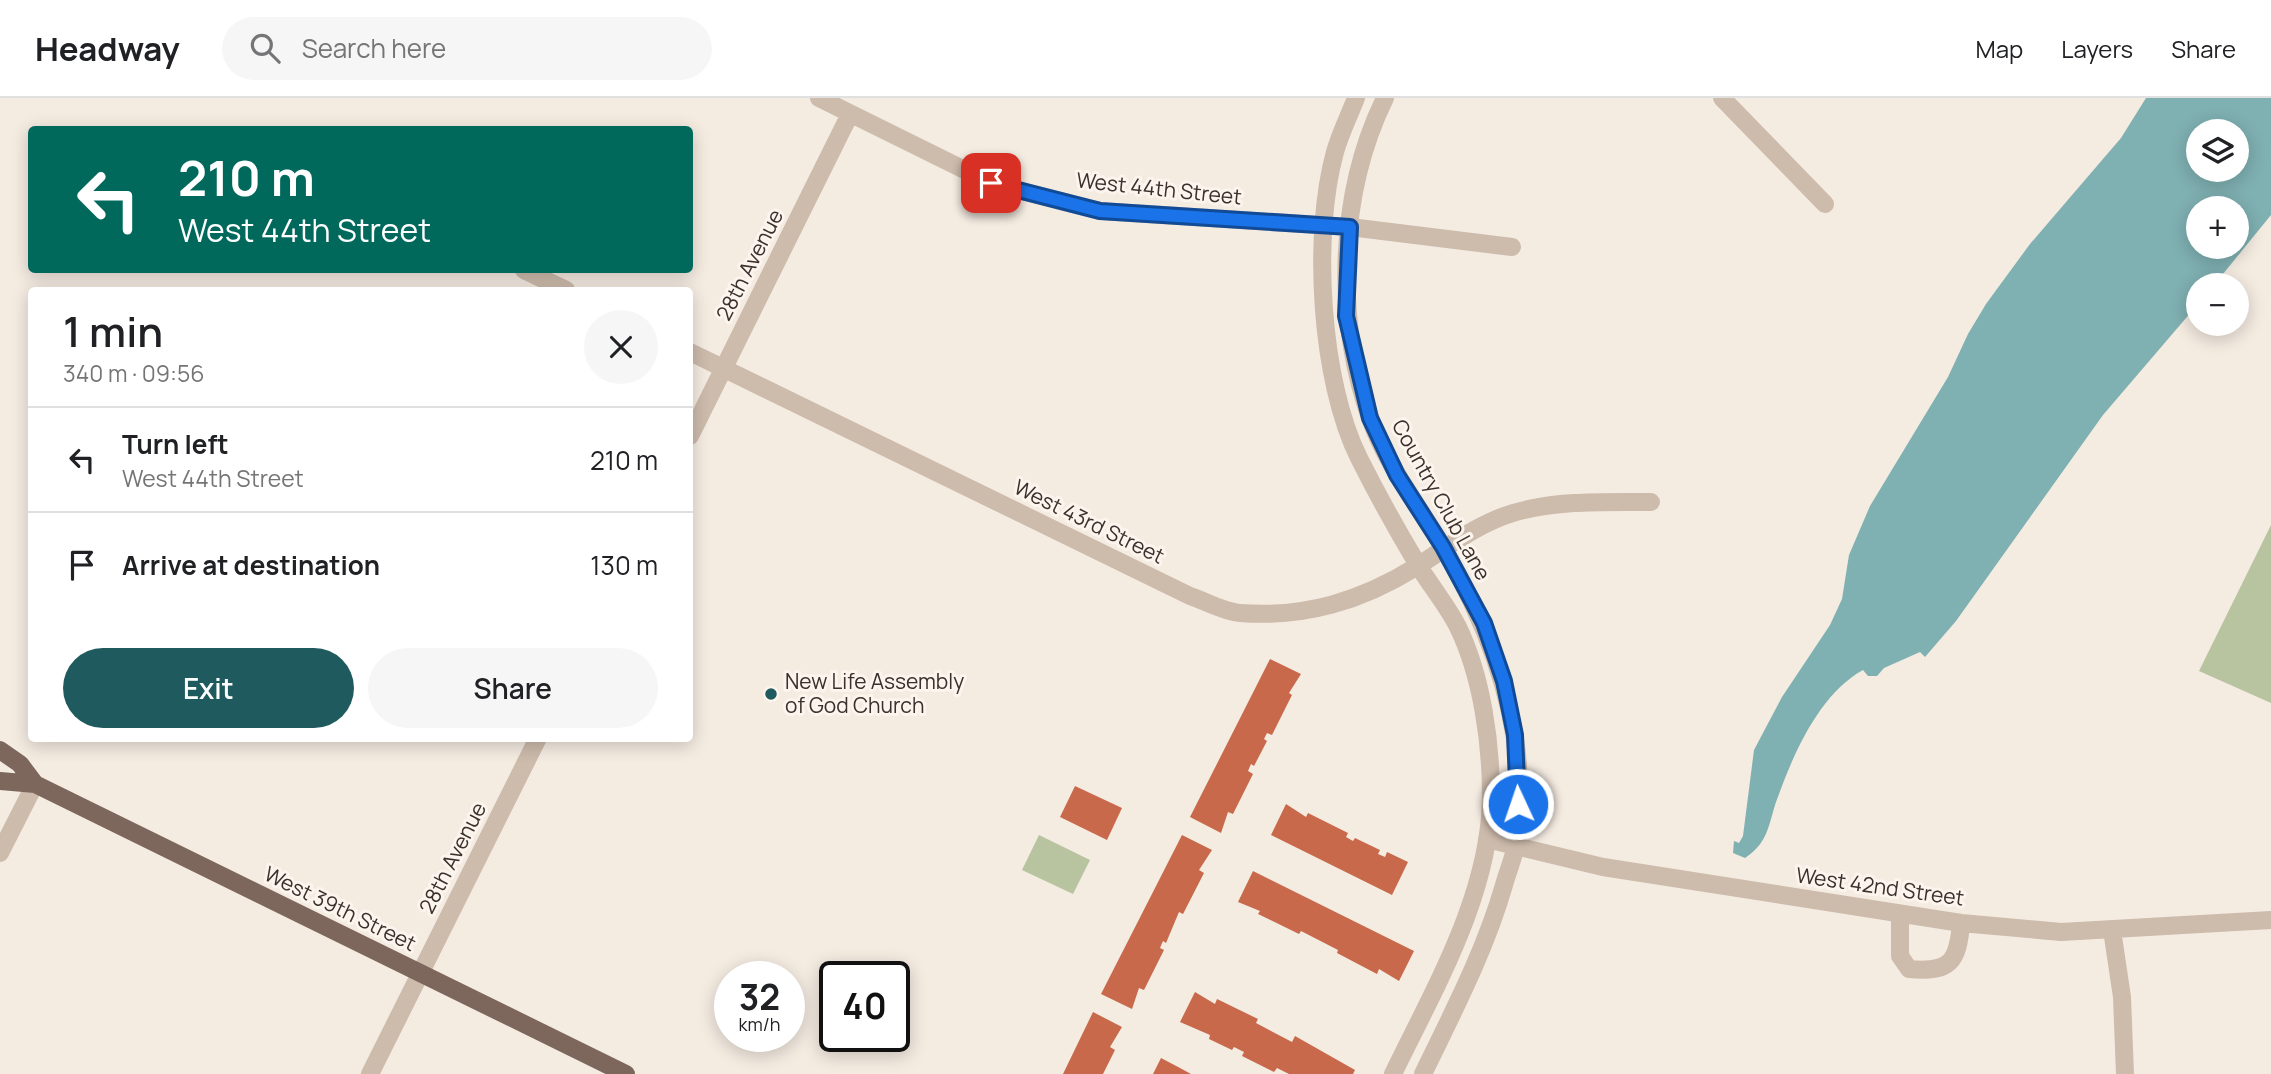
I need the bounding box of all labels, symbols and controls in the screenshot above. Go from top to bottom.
search box [222,17,712,80]
text: Headway [35,26,180,71]
icon: search [246,29,284,67]
text: Search here [302,30,446,66]
text: Map [1976,32,2023,65]
text: Layers [2061,32,2133,65]
text: Share [2171,32,2236,65]
map controls [2186,119,2249,336]
button: layers [2186,119,2249,182]
text: 210 m [178,144,315,211]
pin [961,153,1021,213]
icon: left [63,154,154,245]
icon: arrive [972,164,1010,202]
street label: West 44th Street [1075,165,1243,211]
button: + [2186,196,2249,259]
street label: 28th Avenue [709,204,789,325]
text: West 44th Street [178,208,431,252]
button: − [2186,273,2249,336]
text: 1 min [63,302,163,360]
button: close [584,310,658,384]
text: 340 m · 09:56 [63,357,205,389]
street label: Country Club Lane [1386,414,1498,585]
text: Turn left [122,426,229,462]
icon: left [63,441,101,479]
text: 210 m [590,442,658,478]
text: West 44th Street [122,462,304,494]
street label: West 43rd Street [1010,473,1169,570]
icon: arrive [63,546,101,584]
text: Arrive at destination [122,547,380,583]
text: 130 m [590,547,658,583]
button: Exit [63,648,354,728]
button: Share [368,648,658,728]
place label: New Life Assembly of God Church [785,667,964,719]
marker: New Life Assembly of God Church [763,686,779,702]
position arrow [1481,767,1555,841]
street label: 28th Avenue [412,797,492,918]
street label: West 39th Street [260,859,421,957]
street label: West 42nd Street [1794,860,1966,912]
speed limit sign: 40 [819,961,910,1052]
text: 32 [739,973,780,1021]
text: km/h [739,1012,780,1036]

